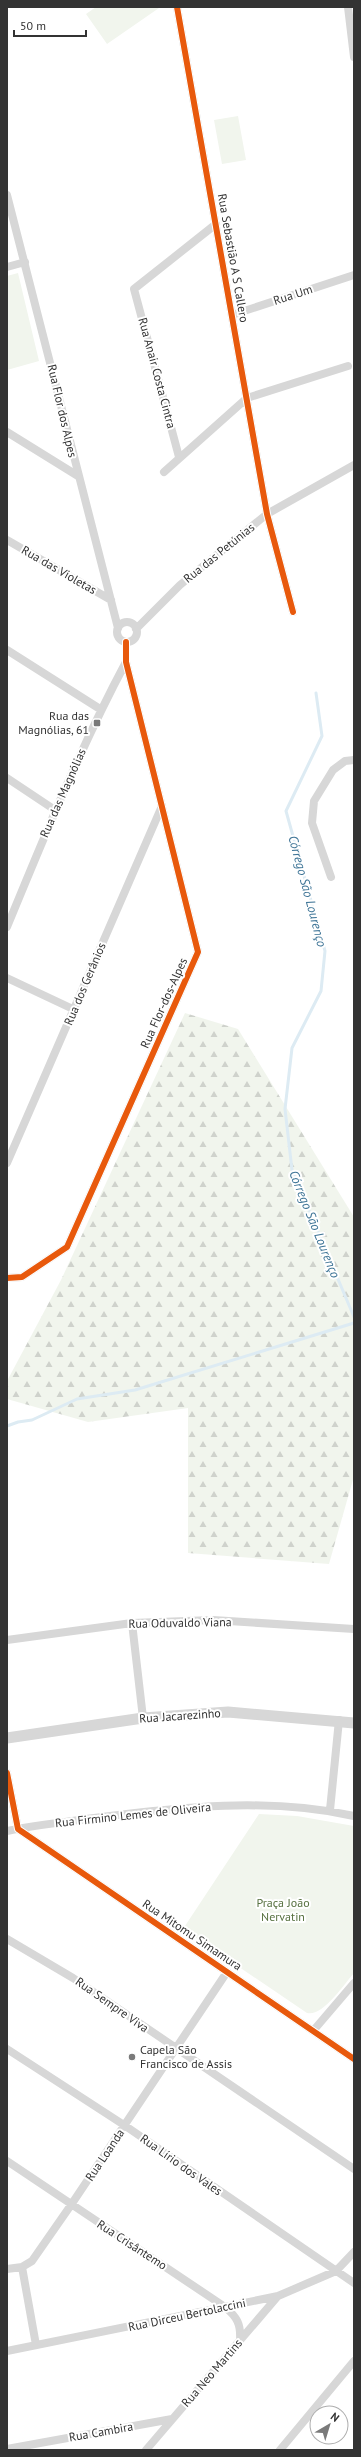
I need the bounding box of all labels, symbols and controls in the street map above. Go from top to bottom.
scale bar [14,12,86,38]
text: 50 m [20,18,46,33]
street label: Rua Sebastião A S Callero [215,192,252,324]
street label: Rua Um [271,281,314,308]
street label: Rua Anair Costa Cintra [135,316,180,430]
street label: Rua Flor dos Alpes [44,363,80,459]
street label: Rua das Petúnias [180,519,257,586]
street label: Rua das Violetas [19,542,99,597]
place label: Rua das Magnólias, 61 [18,708,89,737]
marker: Rua das Magnólias, 61 [92,718,102,728]
street label: Rua das Magnólias [36,746,89,840]
water label: Córrego São Lourenço [284,834,331,949]
street label: Rua dos Gerânios [60,940,109,1027]
street label: Rua Flor-dos-Alpes [137,955,190,1050]
water label: Córrego São Lourenço [285,1168,344,1281]
street label: Rua Oduvaldo Viana [128,1614,232,1631]
street label: Rua Jacarezinho [139,1705,221,1726]
street label: Rua Firmino Lemes de Oliveira [54,1799,212,1830]
park label: Praça João Nervatin [256,1895,310,1924]
street label: Rua Mitomu Simamura [140,1896,245,1973]
street label: Rua Sempre Viva [73,1974,152,2035]
place label: Capela São Francisco de Assis [140,2042,232,2071]
marker: Capela São Francisco de Assis [127,2052,137,2062]
street label: Rua Loanda [82,2126,127,2184]
street label: Rua Lírio dos Vales [137,2131,225,2198]
street label: Rua Crisântemo [94,2216,170,2273]
street label: Rua Dirceu Bertolaccini [127,2295,247,2334]
street label: Rua Neo Martins [178,2336,245,2410]
north arrow [309,2405,349,2445]
text: N [328,2409,342,2425]
street label: Rua Cambira [68,2418,134,2445]

